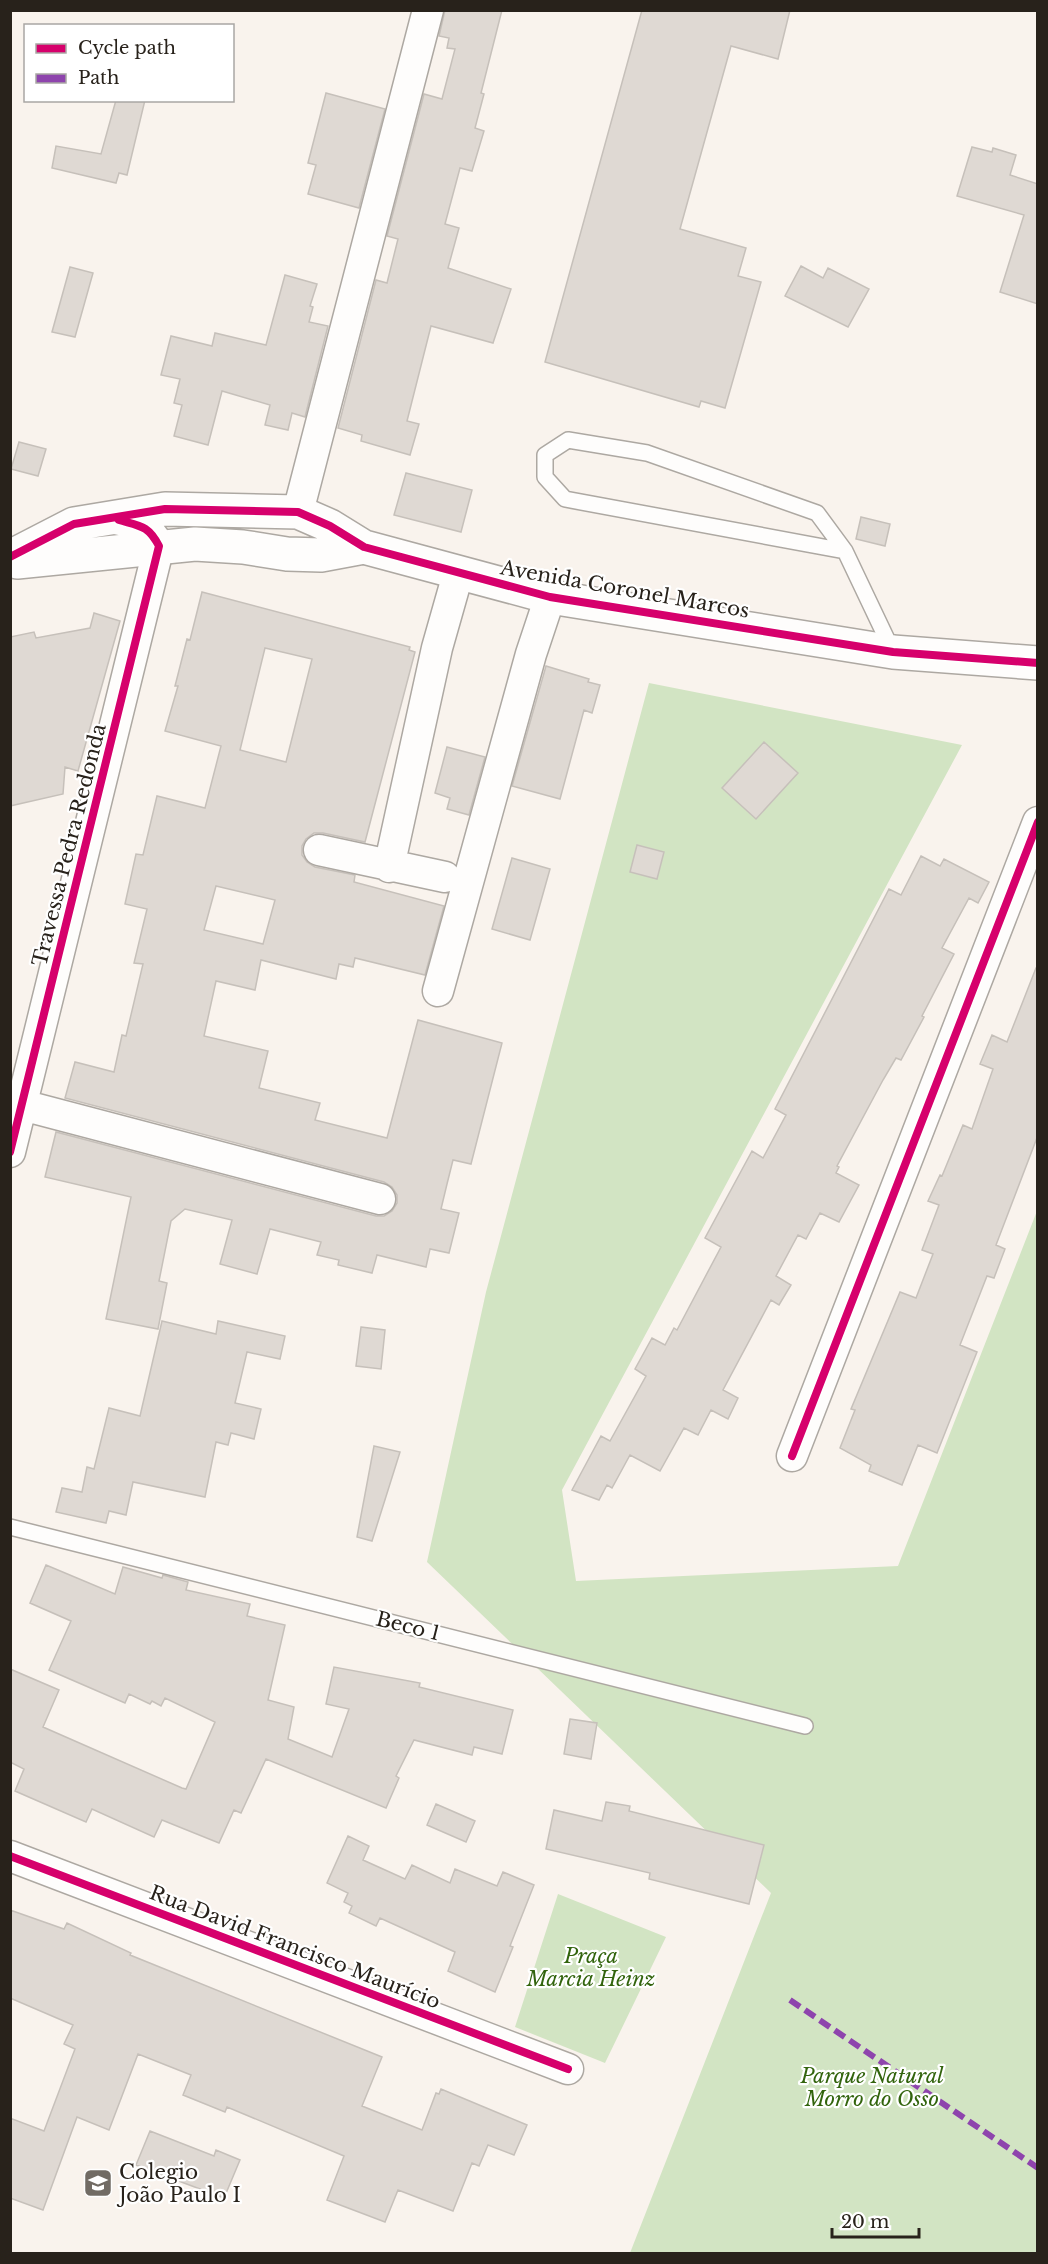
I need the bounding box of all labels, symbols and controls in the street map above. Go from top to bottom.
legend [24,24,234,102]
text: Cycle path [78,37,176,59]
text: Path [78,67,119,89]
street label: Avenida Coronel Marcos [498,555,751,623]
street label: Travessa Pedra Redonda [27,720,111,969]
street label: Beco 1 [373,1606,443,1646]
street label: Rua David Francisco Maurício [146,1880,444,2014]
park label: Praça Marcia Heinz [526,1944,655,1991]
park label: Parque Natural Morro do Osso [799,2064,944,2111]
place label: Colegio João Paulo I [116,2160,241,2207]
school or university icon: Colegio João Paulo I [82,2167,114,2199]
scale bar [832,2201,919,2239]
text: 20 m [841,2211,889,2233]

